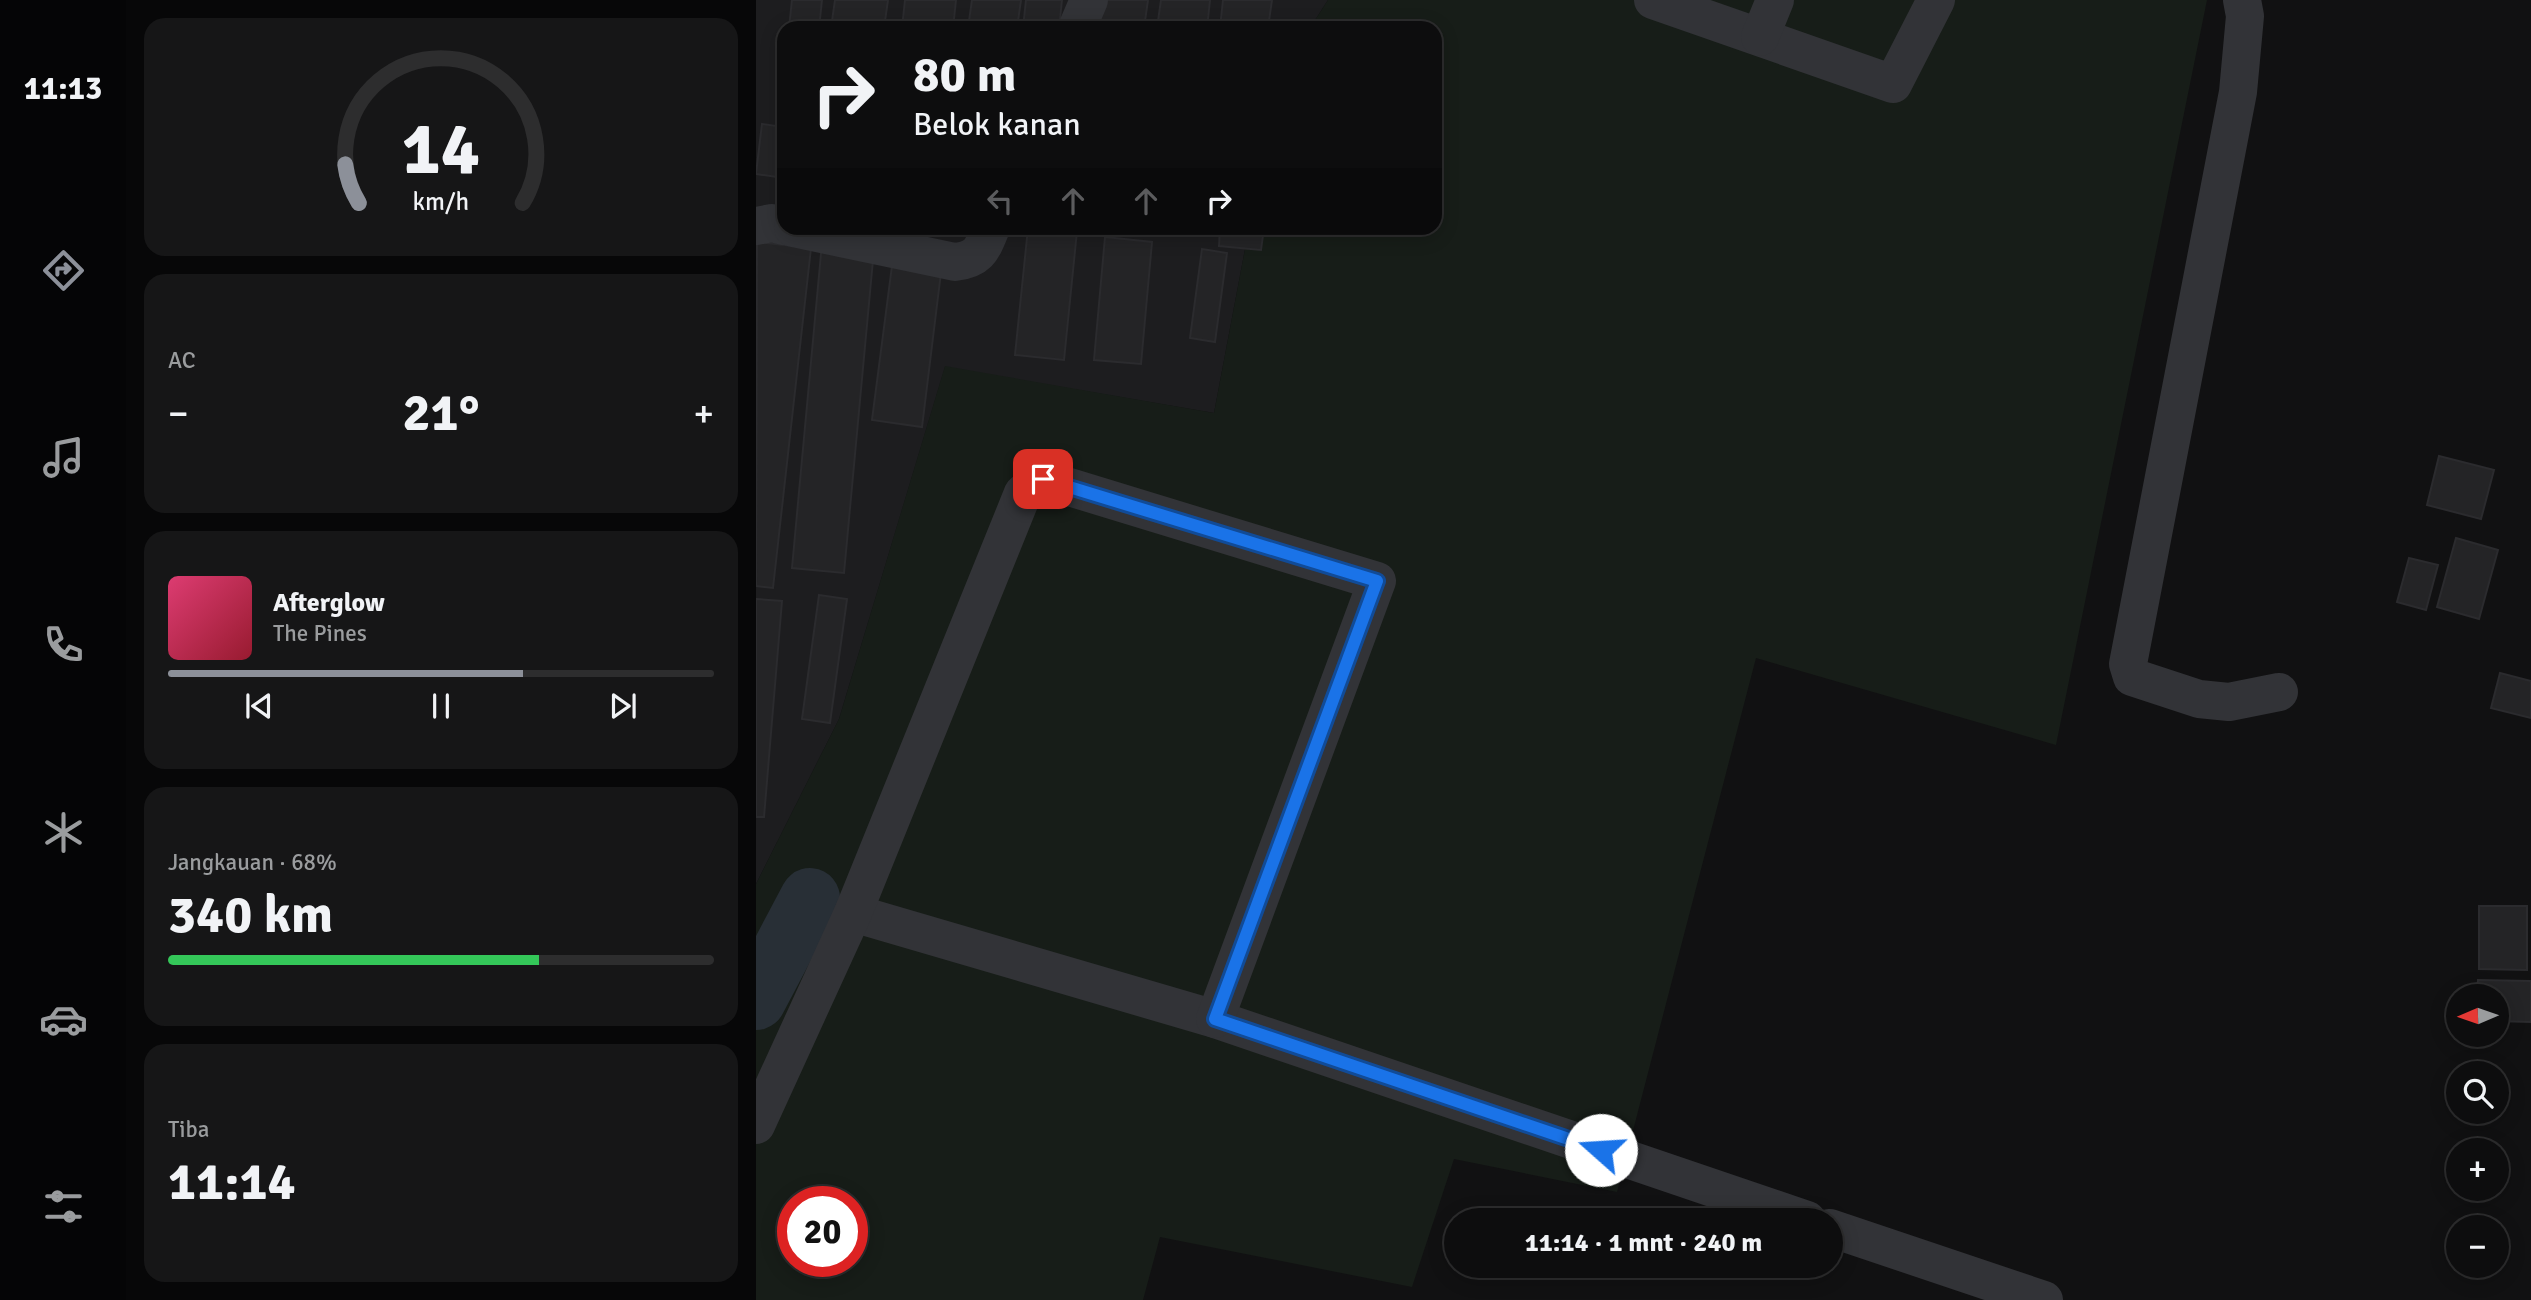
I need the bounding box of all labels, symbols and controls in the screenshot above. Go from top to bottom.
text: 80 m [913,45,1016,105]
icon: right [798,49,889,140]
text: 11:13 [24,69,102,108]
text: Belok kanan [913,105,1081,144]
text: 14 [402,106,480,195]
icon: left [981,182,1019,220]
icon: ahead [1054,182,1092,220]
icon: ahead [1127,182,1165,220]
icon: right [1200,182,1238,220]
text: km/h [413,186,469,217]
icon: directions [39,246,88,295]
text: AC [168,346,196,375]
text: 21° [403,381,479,445]
text: − [168,390,189,437]
text: + [693,390,714,437]
icon: music [39,433,88,482]
pin [1013,449,1073,509]
icon: arrive [1024,460,1062,498]
text: Afterglow [273,587,385,619]
text: The Pines [273,619,367,648]
icon: phone [39,620,88,669]
icon: previous [240,687,278,725]
icon: pause [422,687,460,725]
icon: next [604,687,642,725]
icon: climate [39,808,88,857]
text: Jangkauan · 68% [168,848,337,877]
text: 340 km [168,883,333,947]
north arrow [2446,984,2510,1046]
map controls [2446,984,2509,1278]
icon: car [39,995,88,1044]
button: search [2446,1061,2509,1124]
position arrow [1564,1113,1638,1187]
text: Tiba [168,1115,209,1144]
button: + [2446,1138,2509,1201]
text: 11:14 [168,1150,296,1214]
icon: filters [39,1182,88,1231]
speed limit sign: 20 [777,1186,868,1277]
button: − [2446,1215,2509,1278]
text: 11:14 · 1 mnt · 240 m [1525,1227,1762,1259]

